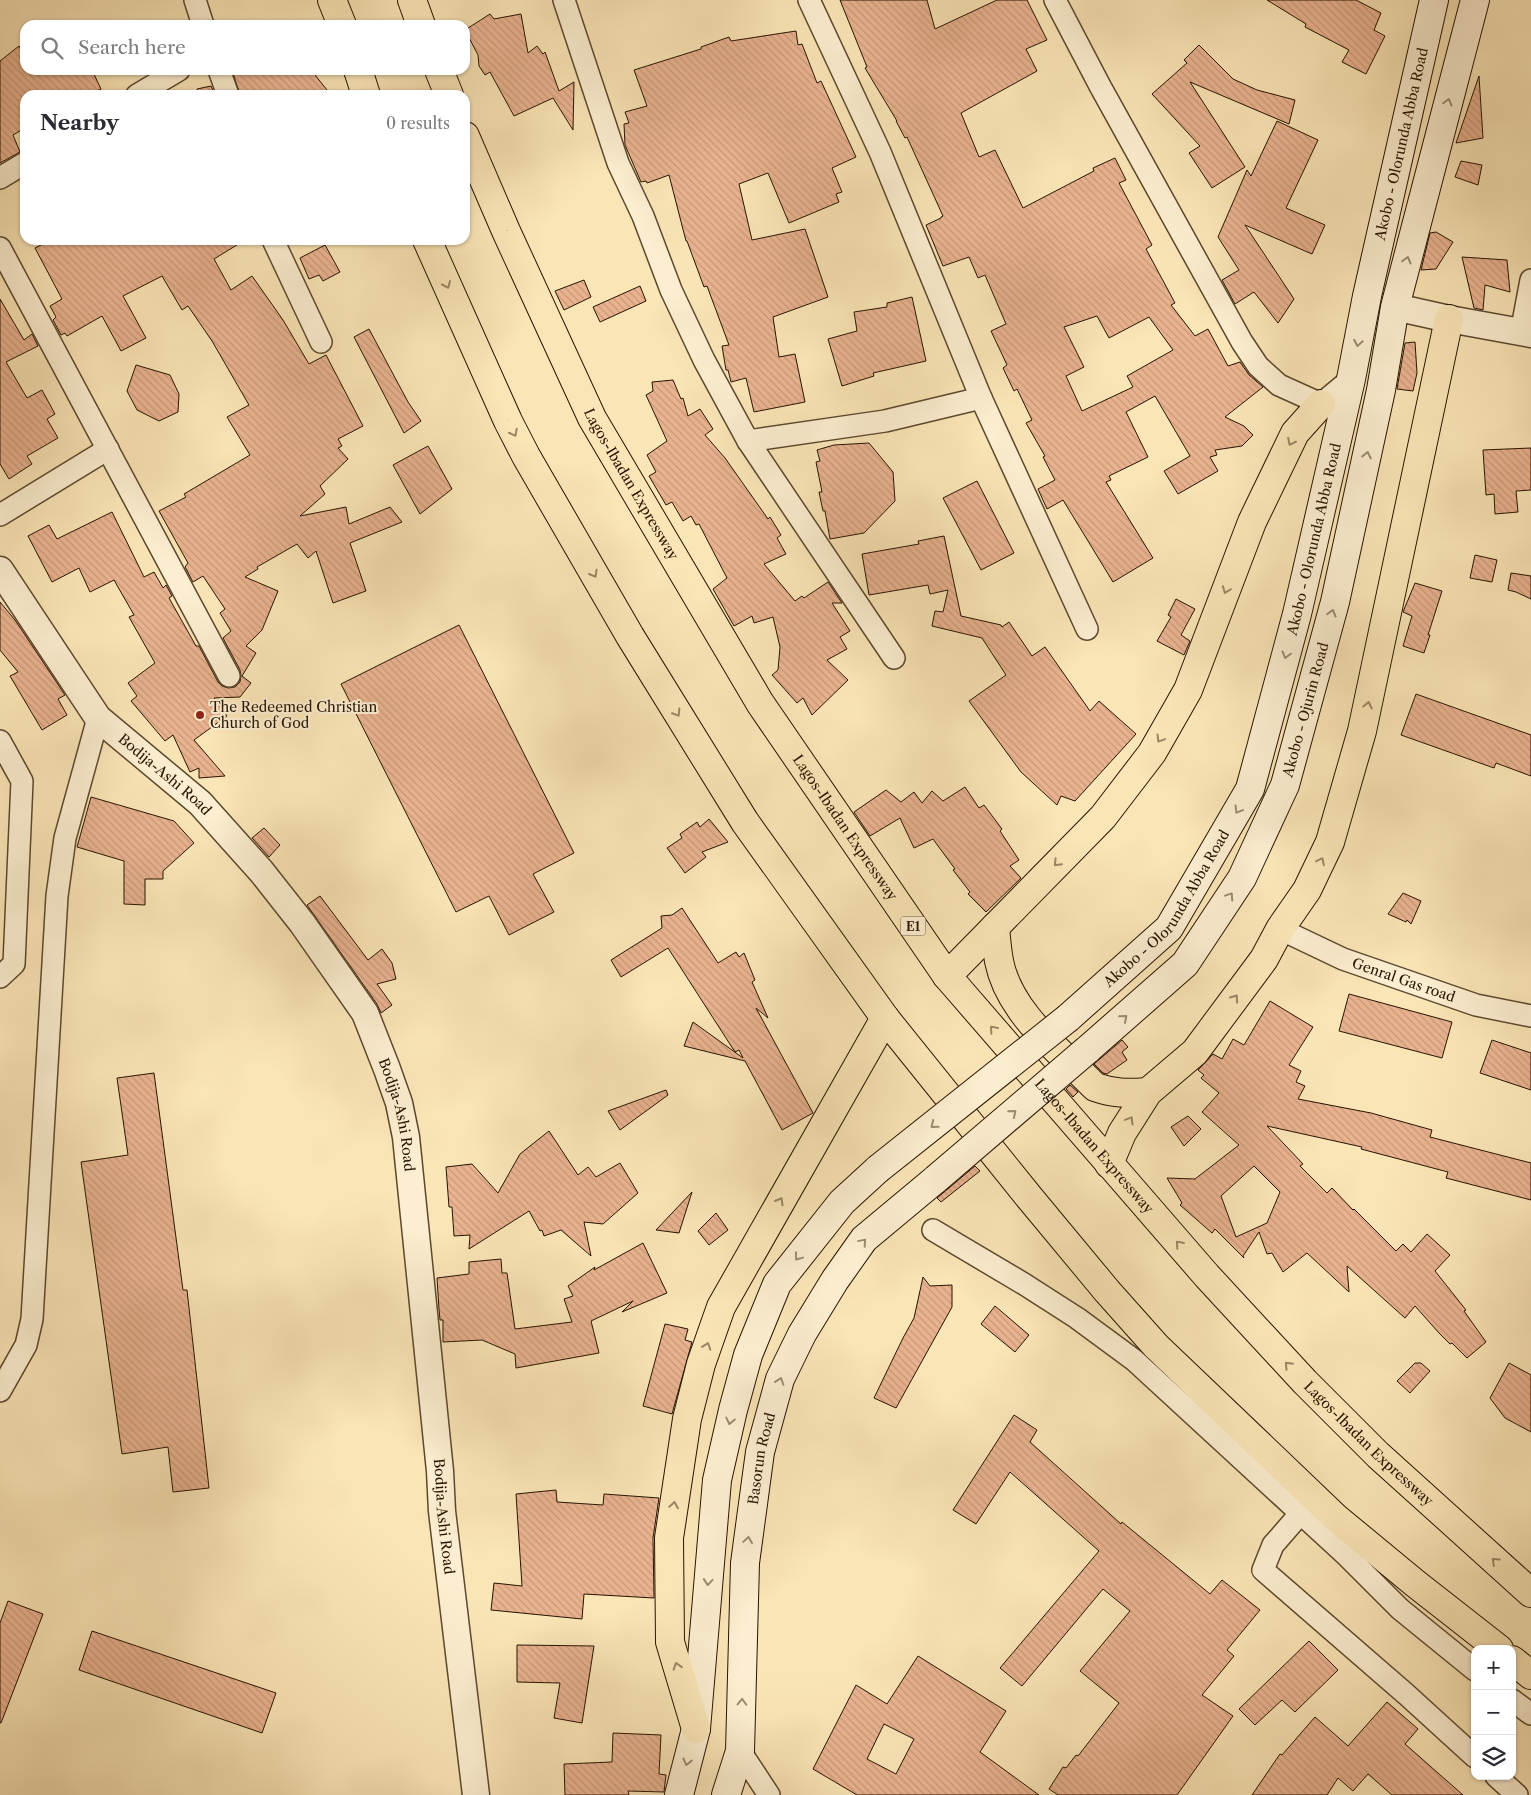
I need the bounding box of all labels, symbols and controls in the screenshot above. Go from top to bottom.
search box [20,20,470,75]
icon: search [38,34,66,62]
text: Search here [78,36,186,59]
street label: Akobo - Olorunda Abba Road [1371,45,1432,243]
one-way arrow [1443,99,1453,107]
text: Nearby [40,110,119,135]
text: 0 results [386,113,450,133]
one-way arrow [1402,256,1412,264]
one-way arrow [440,280,451,289]
one-way arrow [1353,339,1364,348]
street label: Lagos-Ibadan Expressway [580,406,683,563]
one-way arrow [508,427,518,436]
one-way arrow [1287,437,1297,446]
street label: Akobo - Olorunda Abba Road [1282,441,1345,638]
one-way arrow [1361,450,1372,459]
one-way arrow [587,569,597,578]
one-way arrow [1221,586,1231,594]
one-way arrow [1326,610,1336,618]
street label: Akobo - Ojurin Road [1278,640,1333,780]
one-way arrow [1281,651,1291,659]
place label: The Redeemed Christian Church of God [210,698,377,732]
one-way arrow [1362,701,1372,710]
one-way arrow [671,708,681,717]
marker: The Redeemed Christian Church of God [194,709,206,721]
street label: Bodija-Ashi Road [115,730,216,819]
one-way arrow [1157,733,1167,742]
street label: Lagos-Ibadan Expressway [789,751,902,904]
one-way arrow [1234,804,1244,813]
street label: Akobo - Olorunda Abba Road [1099,826,1233,992]
one-way arrow [1315,857,1325,866]
one-way arrow [1054,858,1063,867]
one-way arrow [1224,893,1233,902]
road number: E1 [900,916,926,936]
street label: Genral Gas road [1350,954,1458,1006]
one-way arrow [1229,994,1238,1004]
one-way arrow [1118,1014,1127,1023]
one-way arrow [989,1025,998,1034]
street label: Bodija-Ashi Road [375,1055,419,1173]
street label: Lagos-Ibadan Expressway [1031,1075,1158,1217]
one-way arrow [1008,1110,1017,1119]
one-way arrow [1123,1117,1133,1126]
one-way arrow [931,1119,940,1127]
one-way arrow [774,1198,784,1207]
one-way arrow [858,1239,866,1248]
one-way arrow [1176,1241,1185,1250]
one-way arrow [795,1251,804,1260]
one-way arrow [701,1342,711,1351]
one-way arrow [1285,1361,1294,1370]
one-way arrow [774,1377,784,1386]
street label: Lagos-Ibadan Expressway [1300,1377,1437,1510]
street label: Basorun Road [744,1410,780,1506]
one-way arrow [725,1417,736,1426]
street label: Bodija-Ashi Road [430,1458,459,1576]
one-way arrow [669,1500,679,1509]
one-way arrow [742,1535,753,1543]
one-way arrow [1491,1557,1500,1566]
one-way arrow [703,1578,714,1586]
map controls [1471,1645,1516,1780]
button: + [1471,1645,1516,1690]
one-way arrow [672,1662,682,1670]
button: − [1471,1690,1516,1735]
one-way arrow [736,1698,747,1706]
button: layers [1471,1735,1516,1780]
one-way arrow [683,1758,693,1766]

